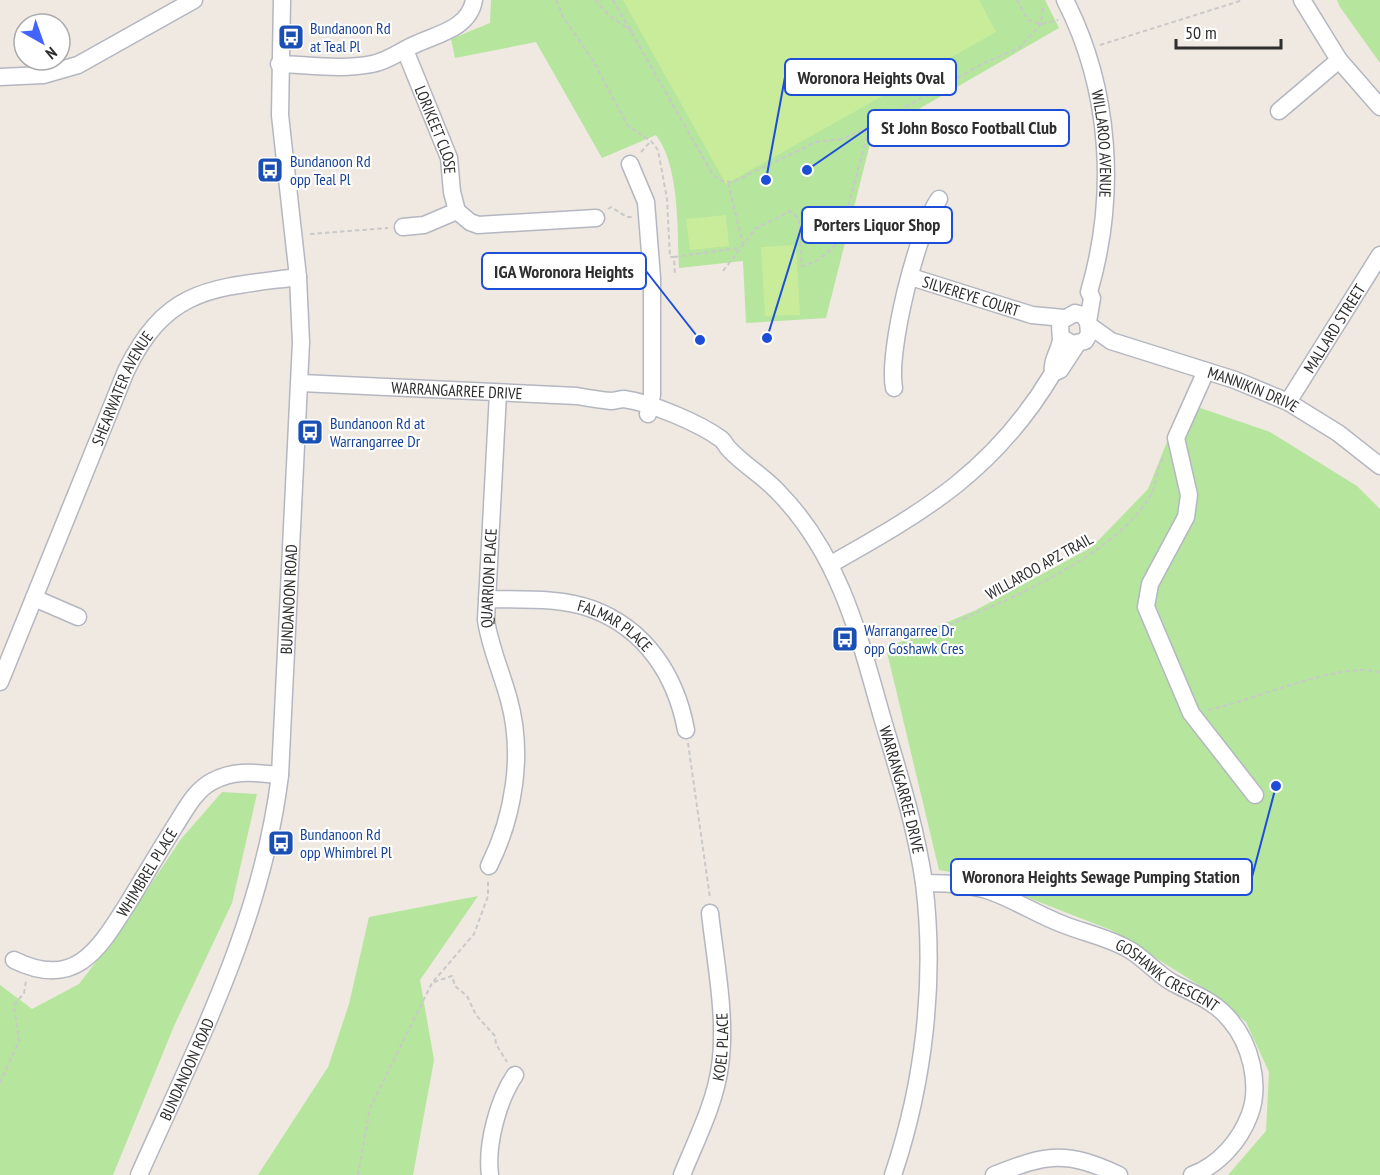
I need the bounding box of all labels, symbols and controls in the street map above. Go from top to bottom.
north arrow [12,12,72,72]
scale bar [1176,12,1281,50]
place label: Bundanoon Rd at Teal Pl [310,18,391,56]
text: 50 m [1185,21,1217,44]
bus stop icon: Bundanoon Rd at Teal Pl [276,22,306,52]
text: N [42,43,61,64]
callout: Woronora Heights Oval [785,59,956,95]
text: Woronora Heights Oval [796,66,945,89]
street label: LORIKEET CLOSE [411,83,460,175]
street label: WILLAROO AVENUE [1087,88,1116,198]
callout: St John Bosco Football Club [868,110,1069,146]
text: St John Bosco Football Club [881,116,1057,139]
place label: Bundanoon Rd opp Teal Pl [290,151,371,189]
bus stop icon: Bundanoon Rd opp Teal Pl [255,155,285,185]
callout: Porters Liquor Shop [802,207,952,243]
text: Porters Liquor Shop [814,213,940,236]
callout: IGA Woronora Heights [482,253,646,289]
text: IGA Woronora Heights [494,260,634,283]
street label: SILVEREYE COURT [920,271,1022,320]
street label: MALLARD STREET [1299,280,1369,376]
street label: SHEARWATER AVENUE [87,327,157,448]
street label: MANNIKIN DRIVE [1205,362,1303,416]
street label: WARRANGARREE DRIVE [391,377,523,403]
place label: Bundanoon Rd at Warrangarree Dr [330,413,425,451]
bus stop icon: Bundanoon Rd at Warrangarree Dr [295,417,325,447]
street label: QUARRION PLACE [476,528,501,630]
street label: WILLAROO APZ TRAIL [982,528,1096,604]
street label: BUNDANOON ROAD [276,544,301,655]
street label: FALMAR PLACE [576,595,657,656]
place label: Warrangarree Dr opp Goshawk Cres [864,620,964,658]
bus stop icon: Warrangarree Dr opp Goshawk Cres [830,624,860,654]
street label: WARRANGARREE DRIVE [875,724,929,855]
street label: WHIMBREL PLACE [112,824,181,921]
place label: Bundanoon Rd opp Whimbrel Pl [300,824,392,862]
bus stop icon: Bundanoon Rd opp Whimbrel Pl [266,828,296,858]
callout: Woronora Heights Sewage Pumping Station [951,859,1252,895]
text: Woronora Heights Sewage Pumping Station [961,865,1240,888]
street label: GOSHAWK CRESCENT [1113,934,1223,1015]
street label: KOEL PLACE [708,1012,732,1083]
street label: BUNDANOON ROAD [155,1015,218,1124]

